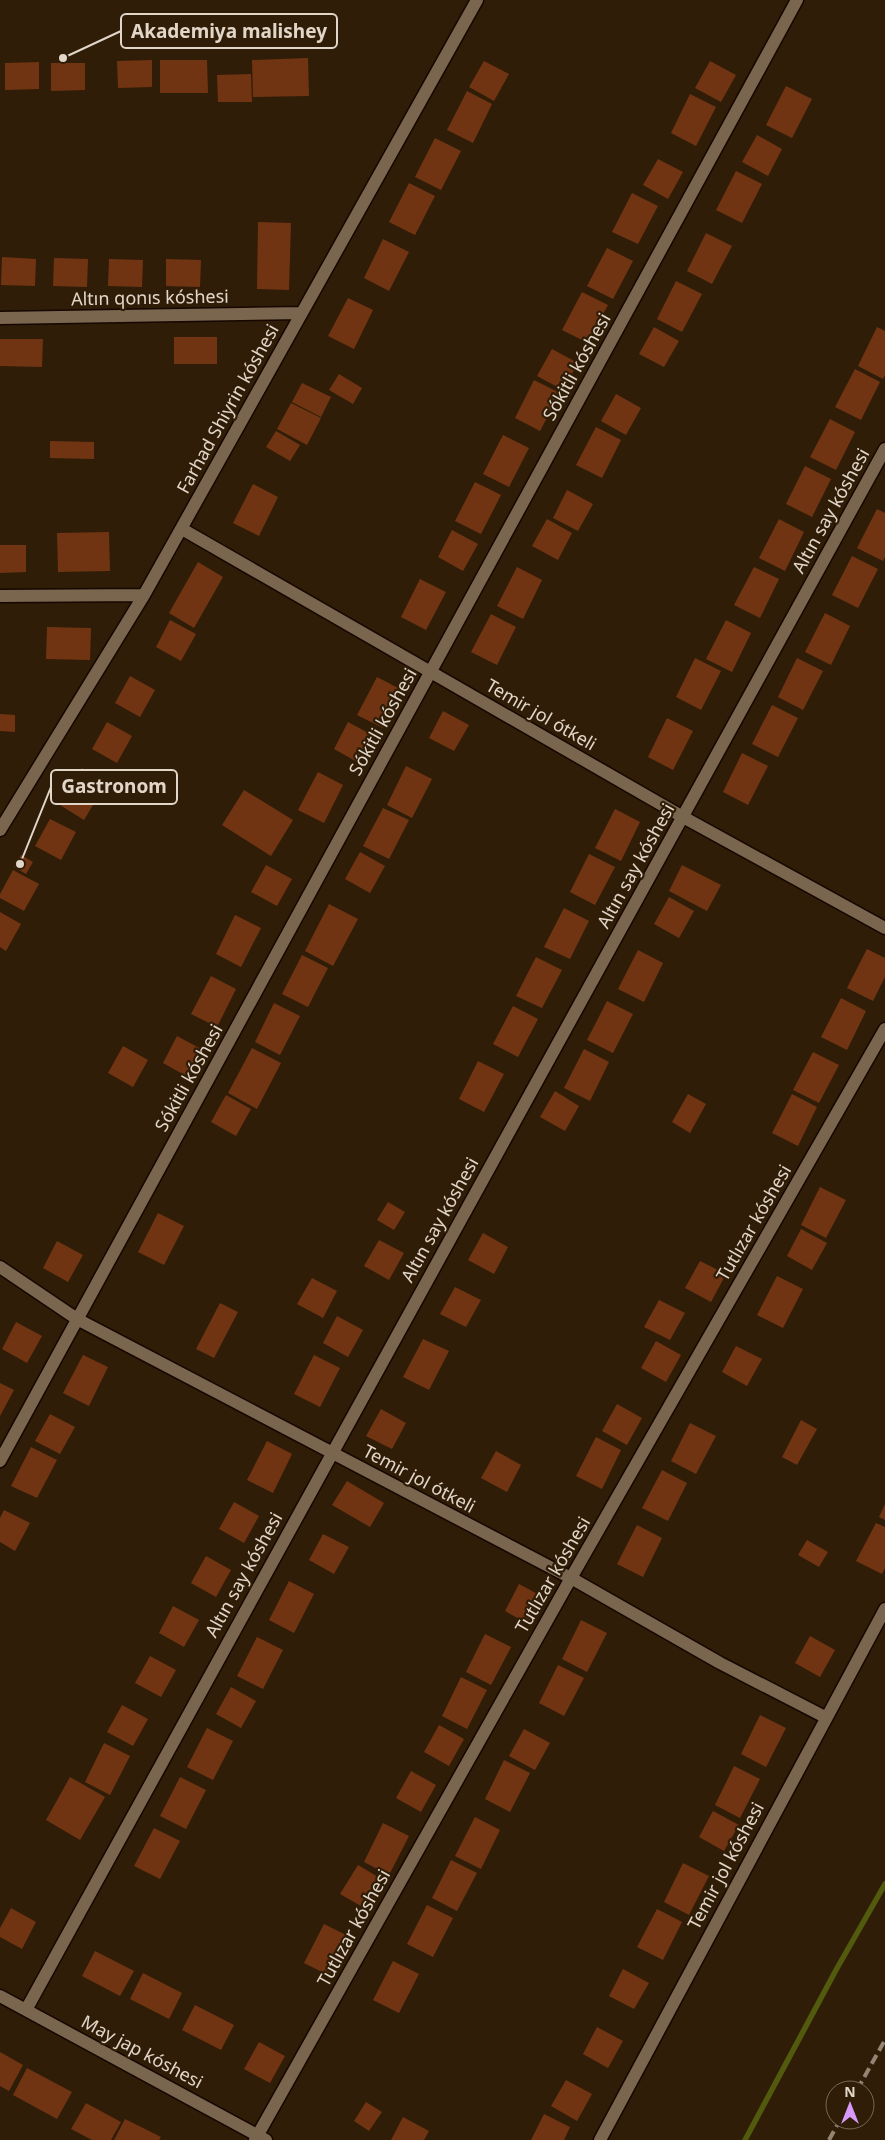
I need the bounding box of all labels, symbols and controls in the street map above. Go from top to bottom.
callout: Akademiya malishey [121,14,337,48]
text: Akademiya malishey [131,18,327,44]
street label: Altın qonıs kóshesi [71,284,229,310]
street label: Sókitli kóshesi [537,309,616,424]
street label: Farhad Shiyrin kóshesi [171,320,284,498]
street label: Altın say kóshesi [786,444,874,577]
street label: Sókitli kóshesi [343,664,422,779]
street label: Temir jol ótkeli [482,673,601,755]
callout: Gastronom [51,770,177,804]
text: Gastronom [61,773,167,799]
street label: Altın say kóshesi [591,799,679,932]
street label: Sókitli kóshesi [149,1020,228,1135]
street label: Altın say kóshesi [395,1153,483,1286]
street label: Tutlızar kóshesi [710,1160,796,1285]
street label: Temir jol ótkeli [359,1438,480,1518]
street label: Altın say kóshesi [199,1508,287,1641]
street label: Tutlızar kóshesi [509,1512,595,1637]
street label: Temir jol kóshesi [681,1798,769,1933]
street label: Tutlızar kóshesi [311,1865,395,1990]
street label: May jap kóshesi [77,2009,207,2093]
north arrow [825,2080,875,2130]
text: N [844,2082,856,2101]

